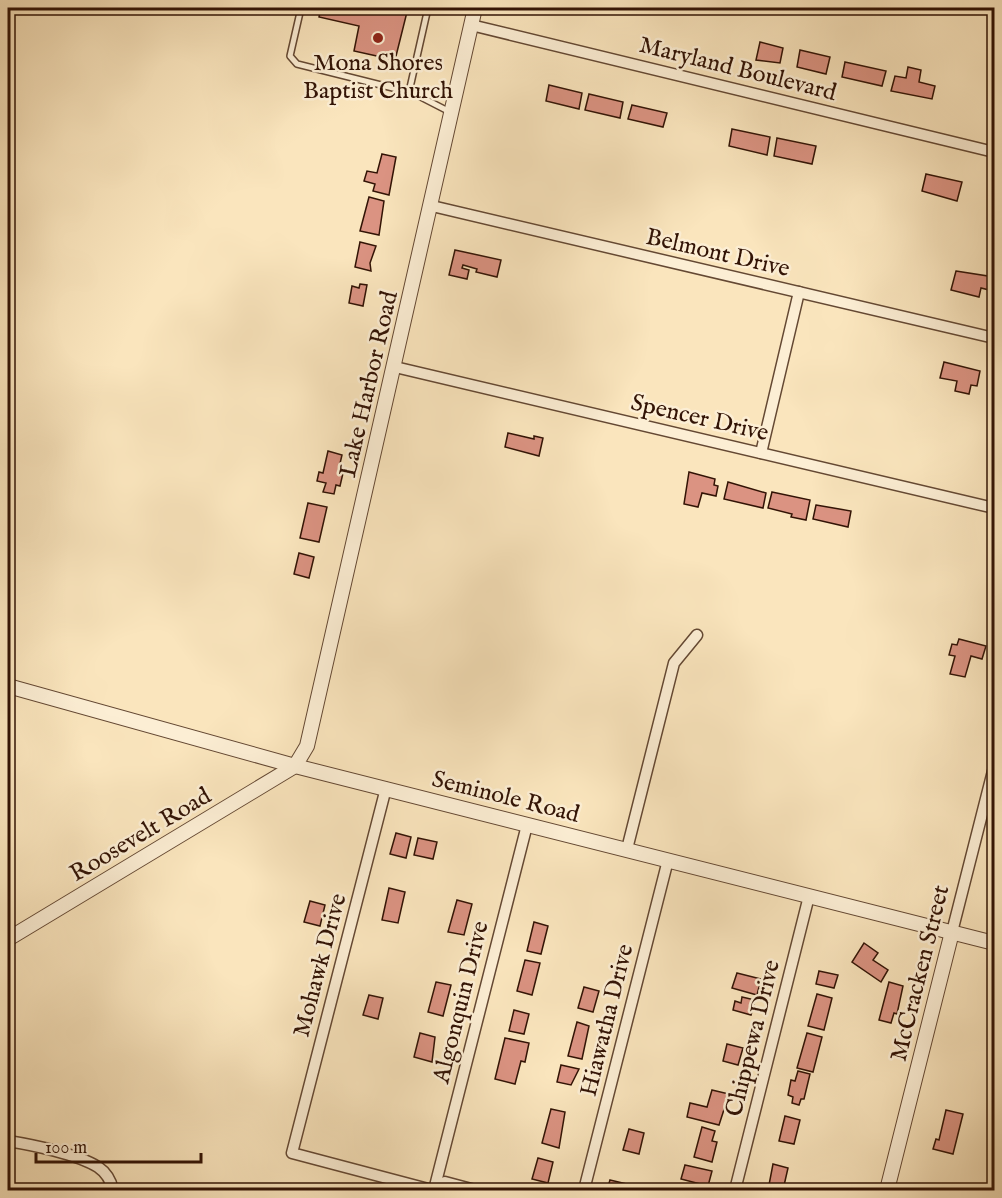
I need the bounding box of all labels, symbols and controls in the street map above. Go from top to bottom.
street label: Maryland Boulevard [636,30,840,109]
marker: Mona Shores Baptist Church [371,31,385,45]
place label: Mona Shores Baptist Church [303,48,453,107]
street label: Belmont Drive [643,222,793,285]
street label: Lake Harbor Road [333,288,406,480]
street label: Spencer Drive [628,388,772,449]
street label: Seminole Road [429,764,583,831]
street label: Roosevelt Road [65,781,217,890]
street label: McCracken Street [884,882,957,1065]
street label: Mohawk Drive [286,890,355,1041]
street label: Algonquin Drive [426,918,497,1088]
street label: Hiawatha Drive [574,941,641,1100]
street label: Chippewa Drive [719,957,788,1120]
scale bar [36,1126,201,1164]
text: 100 m [45,1137,87,1160]

